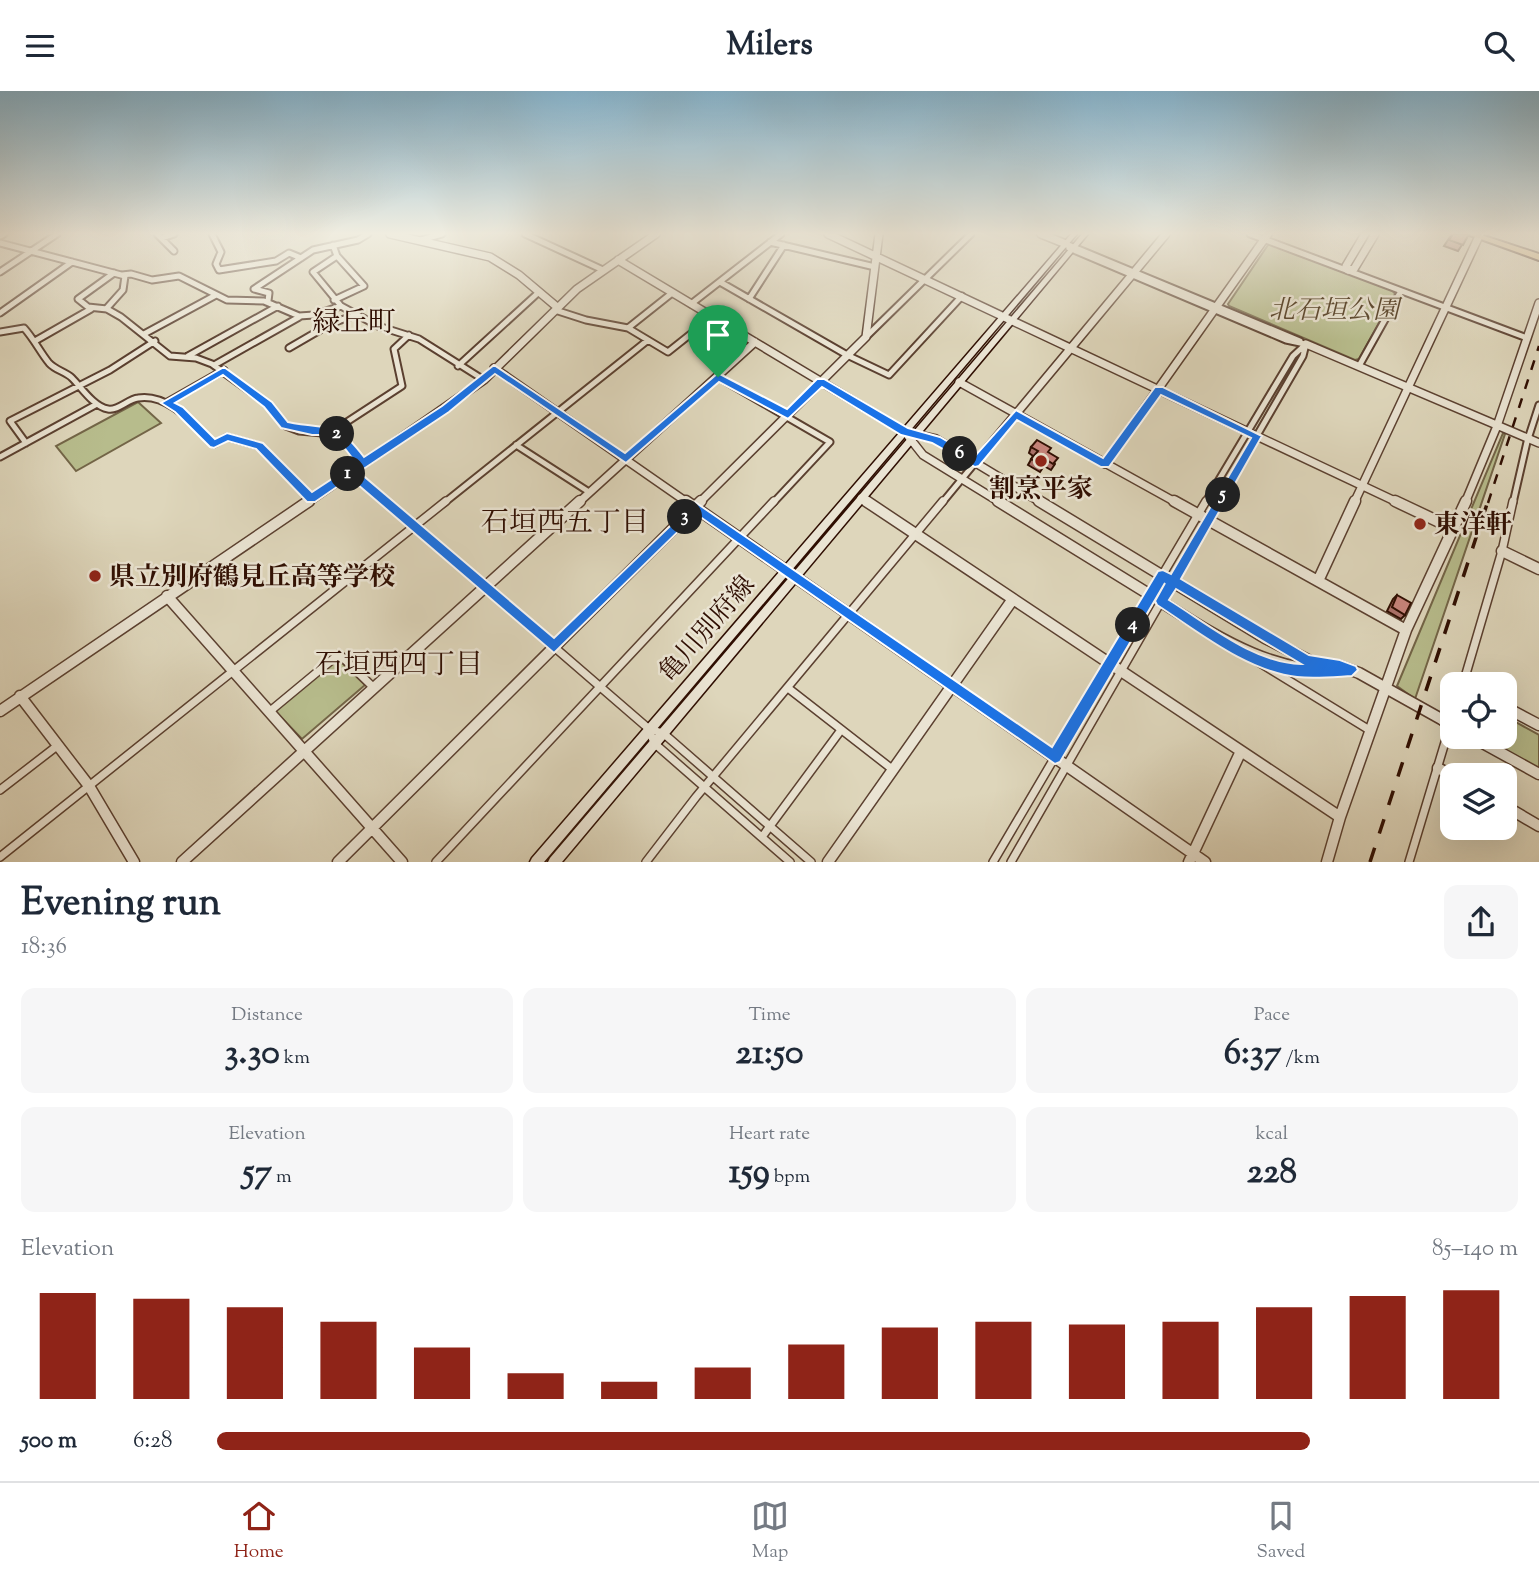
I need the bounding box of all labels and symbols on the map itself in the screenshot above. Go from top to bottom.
park label: 北石垣公園 [1269,293,1403,330]
district label: 緑丘町 [312,304,396,344]
pin [688,305,748,377]
pin: 2 [320,417,354,451]
pin: 6 [942,437,978,471]
marker: 割烹平家 [1033,453,1049,469]
pin: 1 [330,457,366,491]
place label: 割烹平家 [989,472,1093,509]
pin: 5 [1206,477,1240,513]
pin: 3 [668,499,702,535]
district label: 石垣西五丁目 [481,504,649,544]
place label: 東洋軒 [1434,508,1512,545]
marker: 東洋軒 [1412,516,1428,532]
place label: 県立別府鶴見丘高等学校 [109,560,395,597]
marker: 県立別府鶴見丘高等学校 [87,568,103,584]
street label: 亀川別府線 [651,568,764,691]
pin: 4 [1116,607,1150,643]
district label: 石垣西四丁目 [315,646,483,686]

